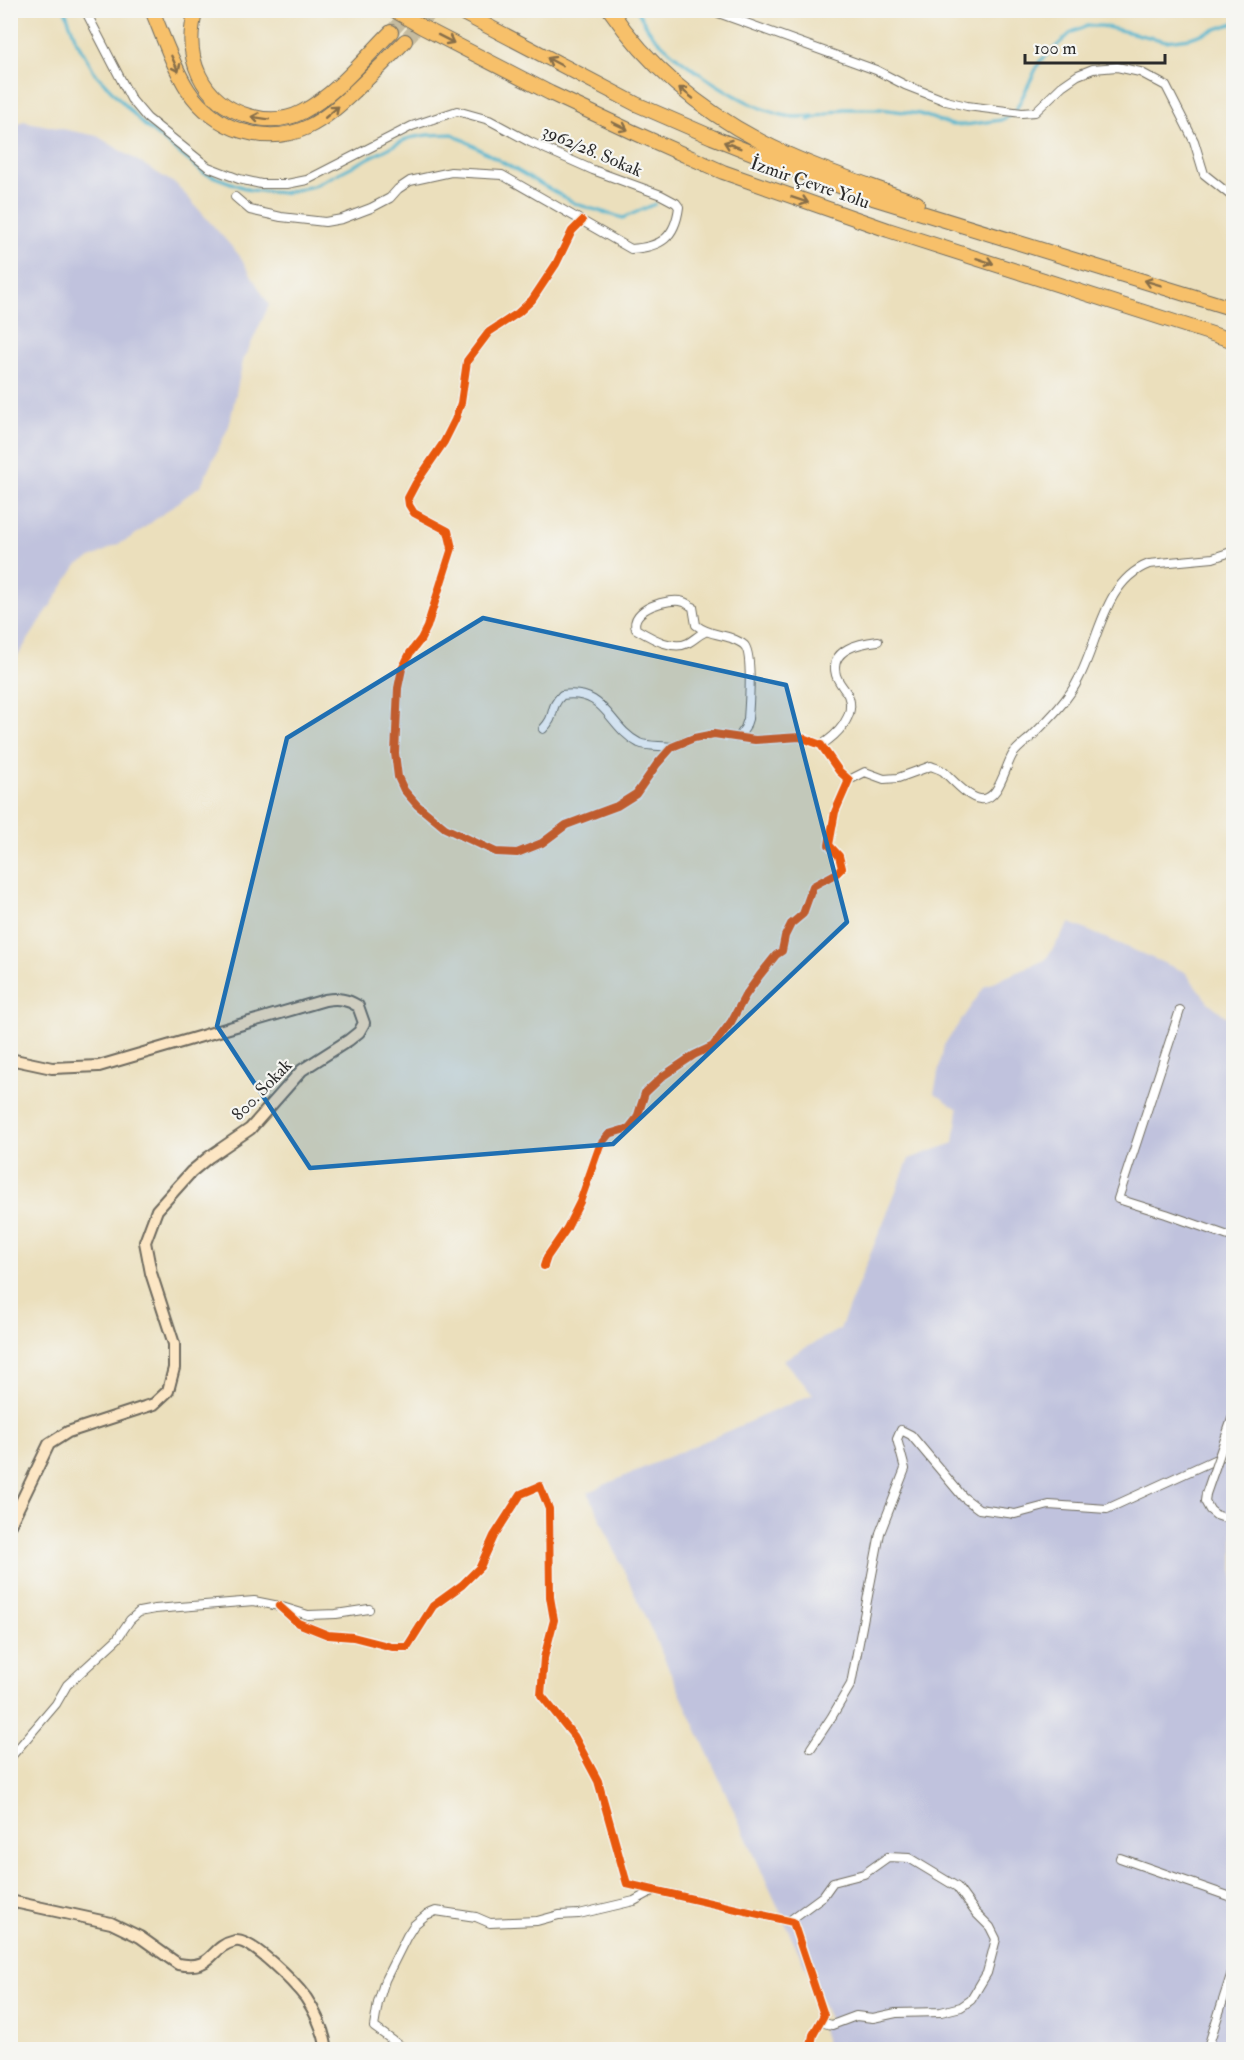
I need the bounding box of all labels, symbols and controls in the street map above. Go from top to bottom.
scale bar [1025,27,1164,65]
one-way arrow [436,34,454,45]
text: 100 m [1034,37,1077,60]
one-way arrow [170,55,182,73]
one-way arrow [547,56,565,67]
one-way arrow [678,87,694,100]
one-way arrow [324,105,340,118]
one-way arrow [251,112,271,123]
street label: 3962/28. Sokak [538,120,646,183]
one-way arrow [610,120,628,132]
one-way arrow [723,139,741,150]
street label: İzmir Çevre Yolu [747,152,873,214]
one-way arrow [790,195,809,206]
one-way arrow [975,256,994,267]
one-way arrow [1144,277,1163,288]
street label: 800. Sokak [227,1054,297,1126]

